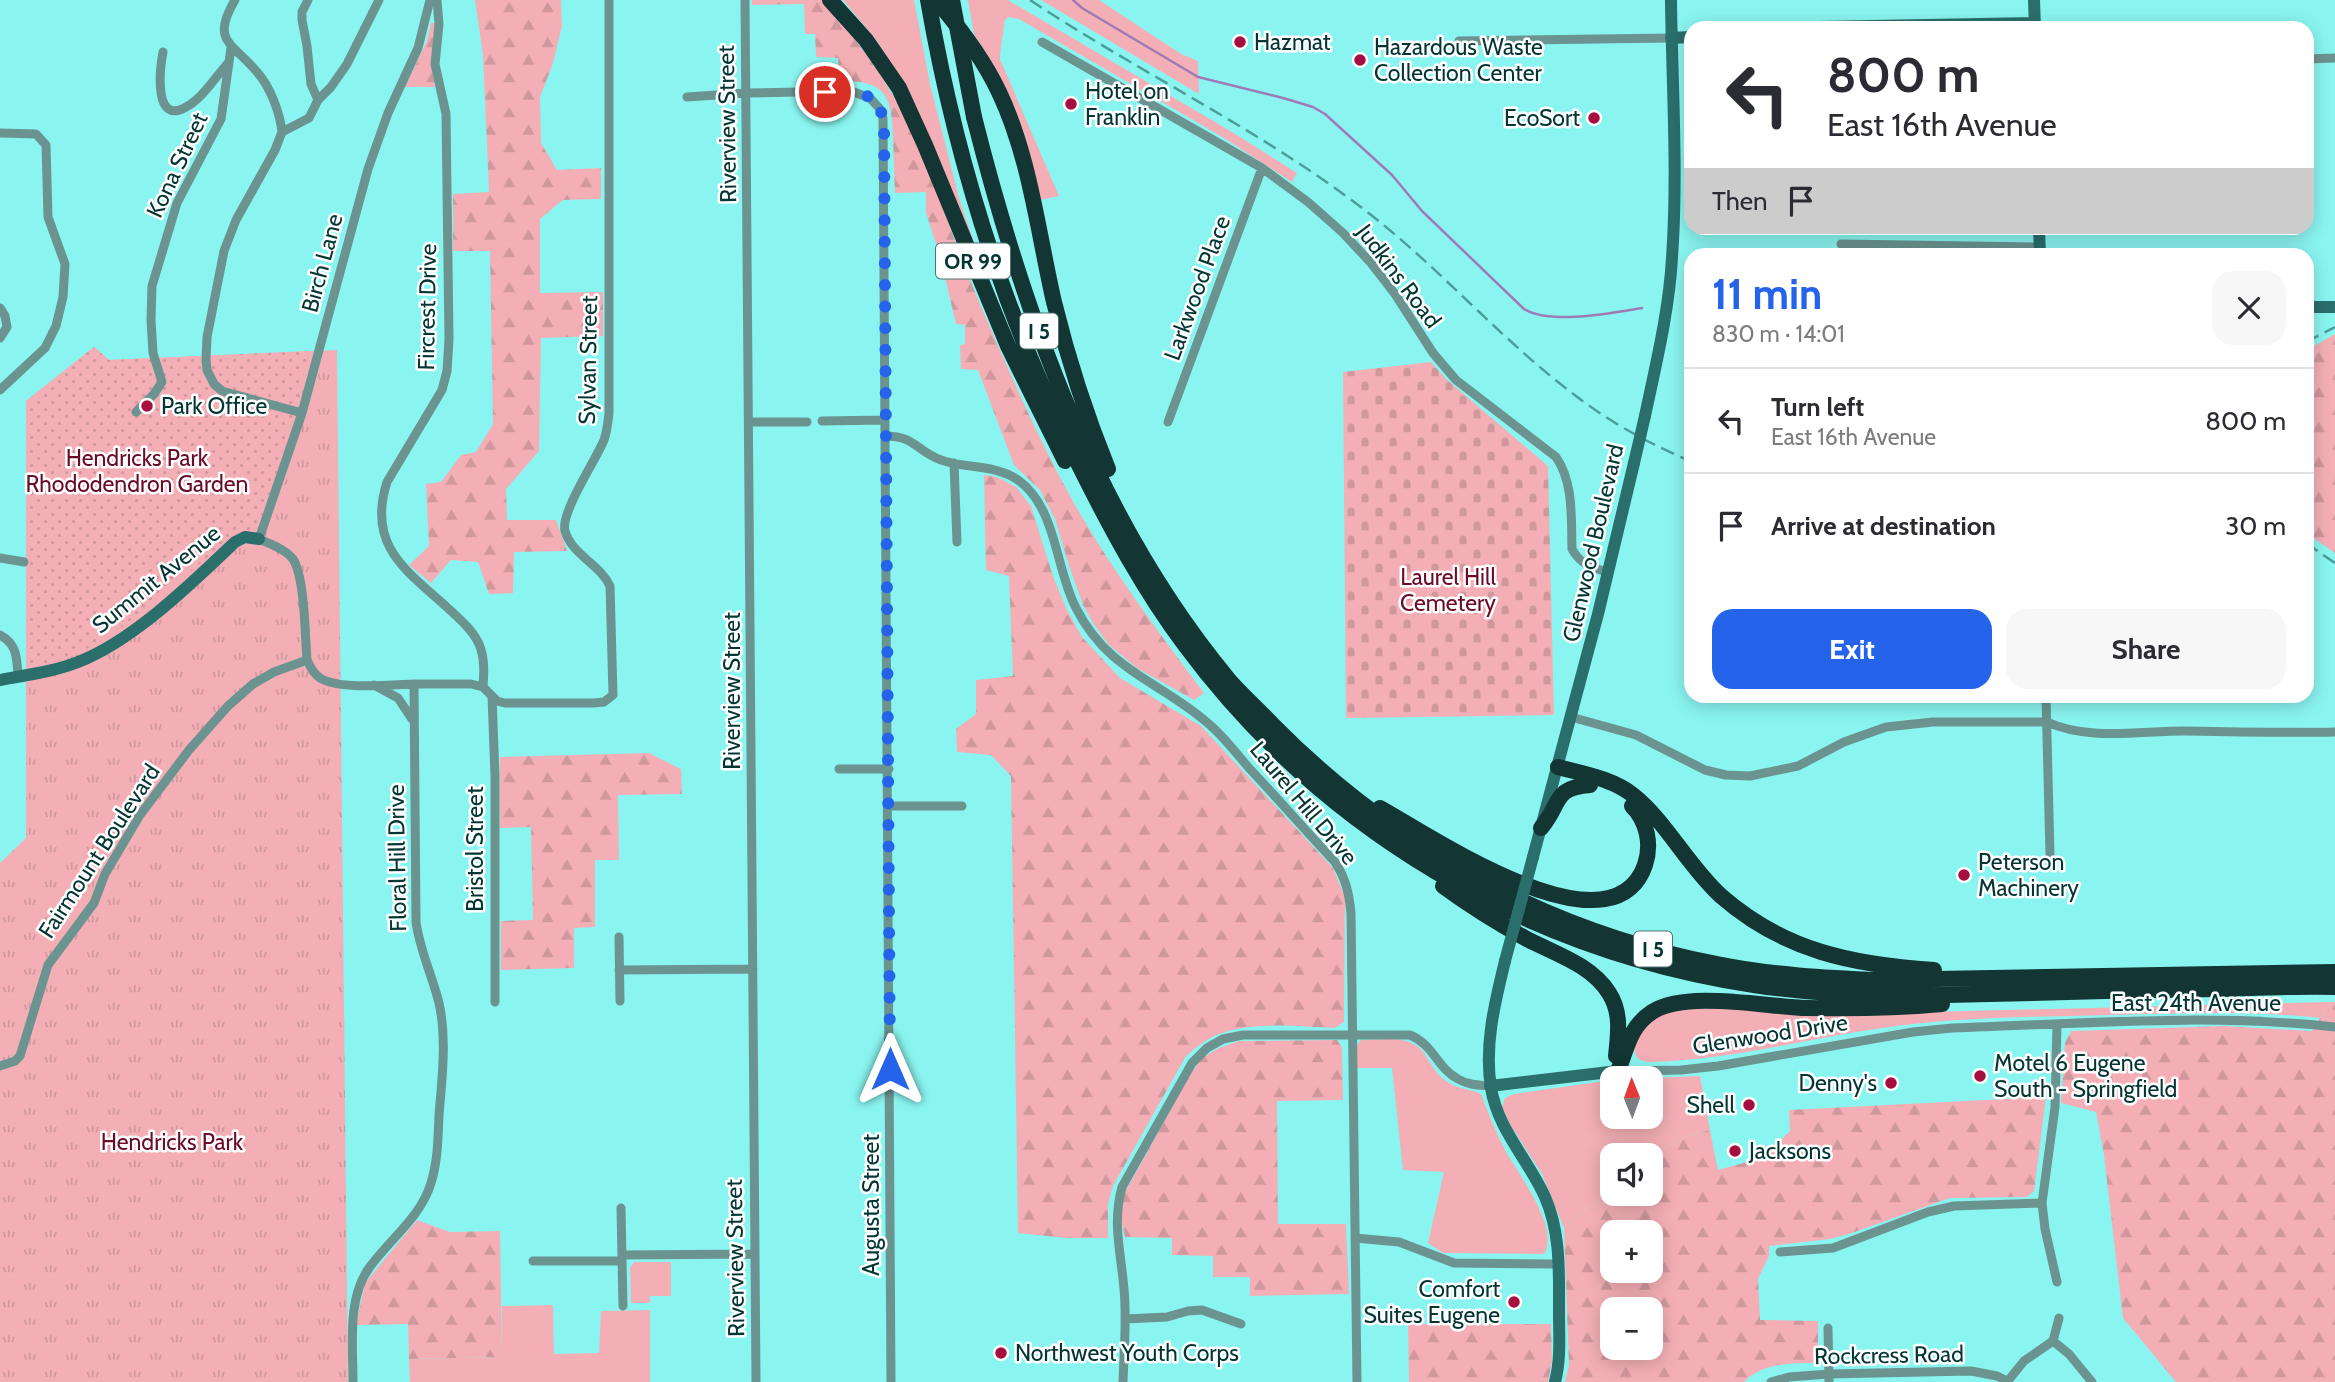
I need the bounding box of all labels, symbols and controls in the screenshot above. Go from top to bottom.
place label: Hazmat [1254,28,1331,56]
place label: Hazardous Waste Collection Center [1374,33,1543,87]
marker: Hazmat [1232,34,1248,50]
street label: Riverview Street [712,45,742,203]
text: 800 m [1827,45,1979,104]
icon: left [1712,49,1803,140]
marker: Hazardous Waste Collection Center [1352,52,1368,68]
pin [795,62,855,122]
icon: arrive [806,73,844,111]
place label: Hotel on Franklin [1085,77,1169,131]
marker: Hotel on Franklin [1063,96,1079,112]
place label: EcoSort [1504,104,1580,132]
text: East 16th Avenue [1827,105,2057,144]
street label: Kona Street [140,108,214,222]
marker: EcoSort [1586,110,1602,126]
icon: arrive [1782,182,1820,220]
text: Then [1712,185,1768,217]
street label: Birch Lane [295,211,349,315]
street label: Larkwood Place [1158,212,1236,364]
street label: Judkins Road [1350,218,1447,334]
street label: Fircrest Drive [412,243,442,371]
road number: OR 99 [936,244,1010,278]
text: 11 min [1712,268,1822,320]
button: close [2212,271,2286,345]
street label: Sylvan Street [573,295,603,425]
road number: I 5 [1020,314,1058,348]
text: 830 m · 14:01 [1712,320,1845,348]
text: Turn left [1771,391,1864,423]
place label: Park Office [161,392,268,420]
marker: Park Office [139,398,155,414]
icon: left [1712,402,1750,440]
text: 800 m [2205,405,2286,437]
text: East 16th Avenue [1771,423,1936,451]
street label: Glenwood Boulevard [1557,441,1629,645]
park label: Hendricks Park Rhododendron Garden [26,444,248,498]
icon: arrive [1712,507,1750,545]
text: Arrive at destination [1771,510,1996,542]
text: 30 m [2225,510,2286,542]
street label: Summit Avenue [86,519,226,639]
park label: Laurel Hill Cemetery [1400,563,1496,617]
button: Exit [1712,609,1992,689]
button: Share [2006,609,2286,689]
street label: Riverview Street [718,612,746,770]
street label: Laurel Hill Drive [1244,736,1364,871]
street label: Fairmount Boulevard [32,759,166,943]
street label: Floral Hill Drive [382,784,412,932]
street label: Bristol Street [461,786,489,912]
place label: Peterson Machinery [1978,848,2079,902]
marker: Peterson Machinery [1956,867,1972,883]
road number: I 5 [1634,932,1672,967]
street label: East 24th Avenue [2111,989,2281,1017]
street label: Glenwood Drive [1691,1008,1850,1060]
position arrow [853,1032,927,1106]
place label: Motel 6 Eugene South - Springfield [1994,1049,2177,1103]
north arrow [1600,1066,1662,1129]
map controls [1600,1066,1663,1360]
marker: Motel 6 Eugene South - Springfield [1972,1068,1988,1084]
place label: Denny's [1798,1069,1877,1097]
marker: Denny's [1883,1075,1899,1091]
place label: Shell [1687,1091,1736,1119]
marker: Shell [1741,1097,1757,1113]
park label: Hendricks Park [101,1128,244,1156]
street label: Augusta Street [857,1134,885,1276]
place label: Jacksons [1748,1137,1831,1165]
button: sound [1600,1143,1663,1206]
marker: Jacksons [1727,1143,1743,1159]
street label: Riverview Street [720,1179,750,1337]
button: + [1600,1220,1663,1283]
place label: Comfort Suites Eugene [1363,1275,1500,1329]
marker: Comfort Suites Eugene [1506,1294,1522,1310]
button: − [1600,1297,1663,1360]
place label: Northwest Youth Corps [1015,1339,1239,1367]
street label: Rockcress Road [1814,1340,1964,1370]
marker: Northwest Youth Corps [993,1345,1009,1361]

